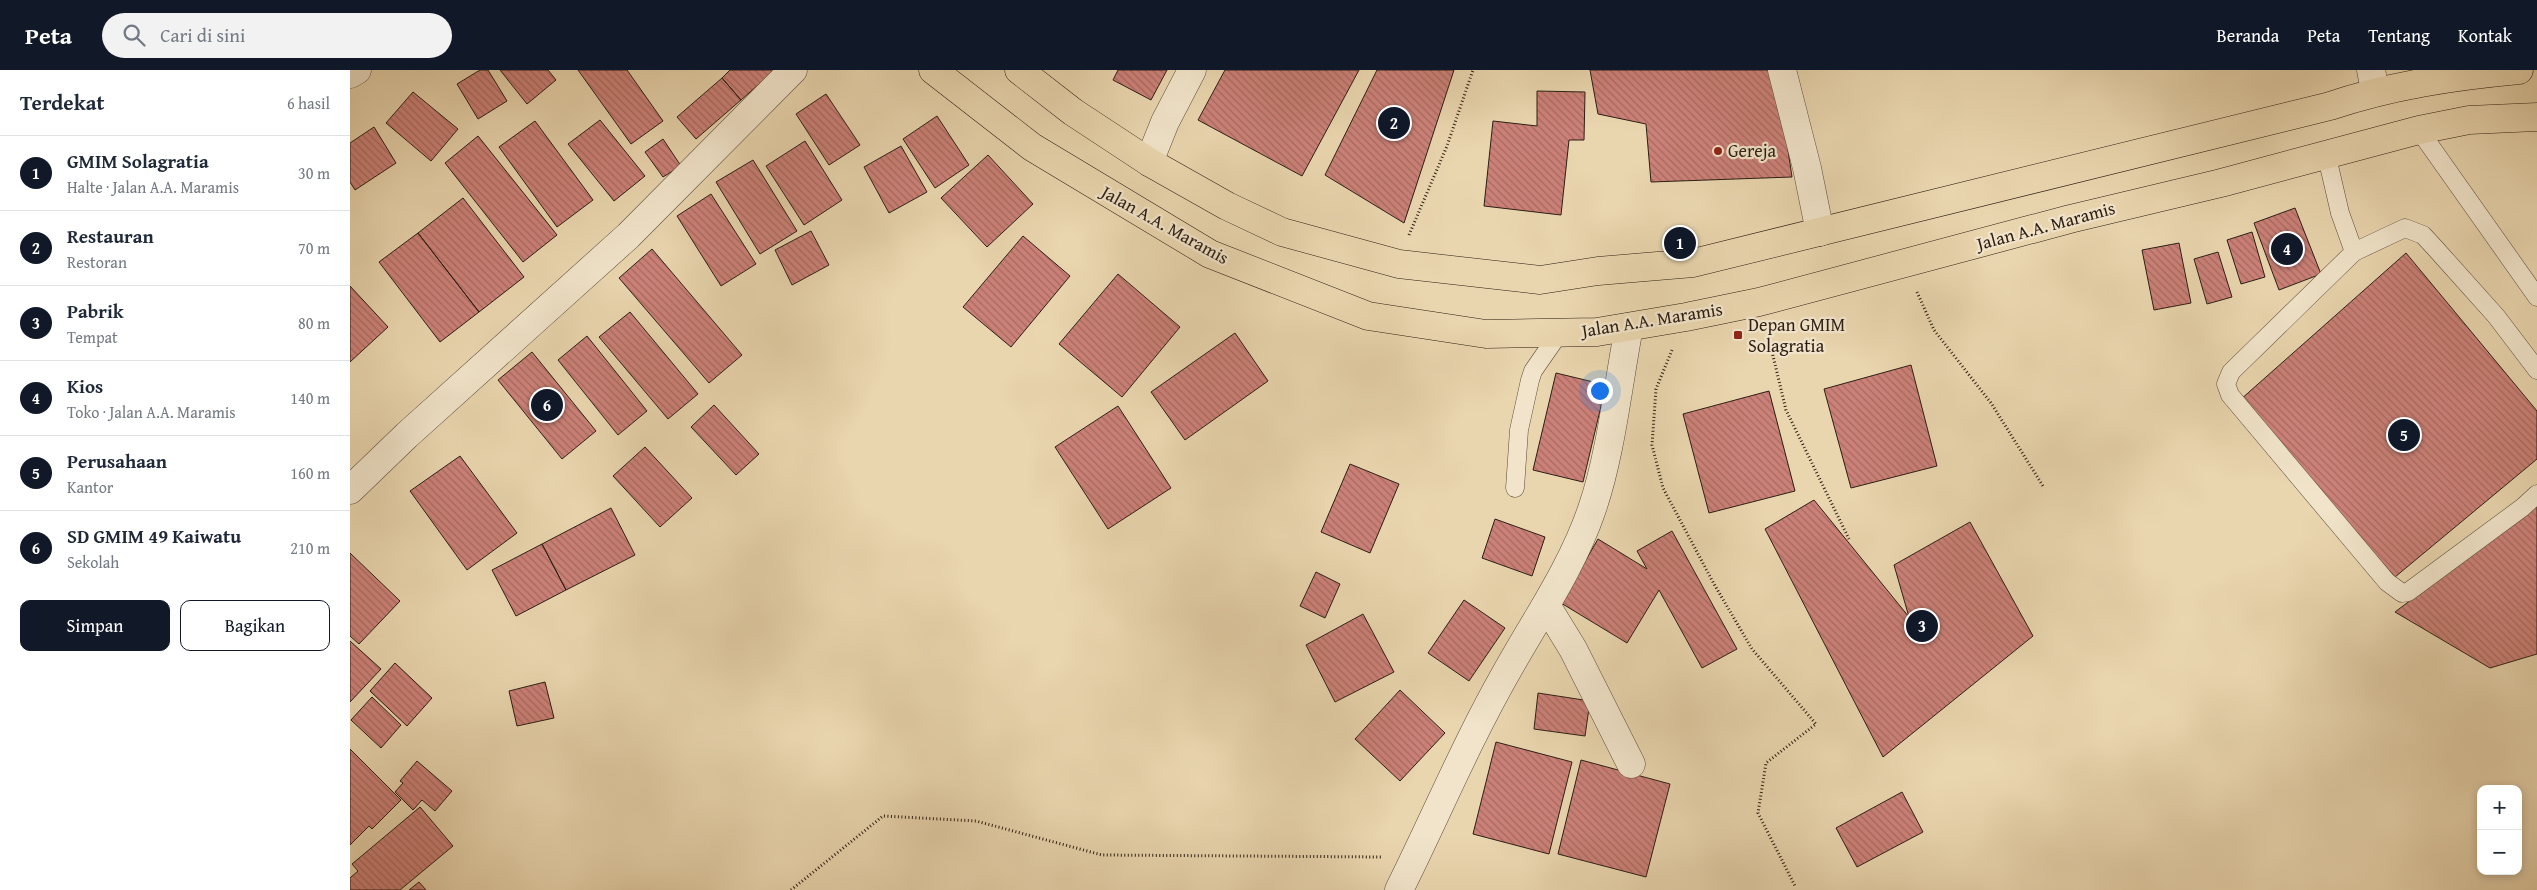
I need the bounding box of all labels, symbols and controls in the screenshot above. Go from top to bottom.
search box [102,13,452,58]
text: Peta [25,18,72,53]
icon: search [120,21,148,49]
text: Cari di sini [160,21,245,49]
text: Beranda [2217,22,2279,49]
text: Peta [2307,22,2340,49]
text: Tentang [2368,22,2430,49]
text: Kontak [2458,22,2512,49]
text: Terdekat [20,87,104,118]
text: 6 hasil [287,91,330,115]
pin: 2 [1378,104,1410,142]
place label: Gereja [1728,137,1776,164]
marker: Gereja [1712,145,1724,157]
text: GMIM Solagratia [67,147,209,175]
text: 1 [32,161,40,185]
text: 30 m [298,161,330,185]
text: Halte · Jalan A.A. Maramis [67,175,239,199]
street label: Jalan A.A. Maramis [1095,177,1234,271]
street label: Jalan A.A. Maramis [1972,194,2118,257]
text: Restauran [67,222,154,250]
pin: 1 [1664,224,1696,262]
pin: 4 [2271,230,2303,268]
text: 2 [32,236,40,260]
text: 70 m [298,236,330,260]
text: Restoran [67,250,127,274]
street label: Jalan A.A. Maramis [1578,295,1724,344]
text: Pabrik [67,297,124,325]
text: 3 [32,311,40,335]
text: 80 m [298,311,330,335]
place label: Depan GMIM Solagratia [1748,311,1846,359]
text: Tempat [67,325,118,349]
marker: Depan GMIM Solagratia [1732,329,1744,341]
text: Kios [67,372,103,400]
your location [1587,378,1613,404]
text: 4 [32,386,40,410]
text: 140 m [290,386,330,410]
pin: 6 [531,386,563,424]
text: Toko · Jalan A.A. Maramis [67,400,236,424]
pin: 5 [2388,416,2420,454]
text: Perusahaan [67,447,167,475]
text: 5 [32,461,40,485]
text: 160 m [290,461,330,485]
text: Kantor [67,475,113,499]
text: SD GMIM 49 Kaiwatu [67,522,241,550]
text: 6 [32,536,40,560]
text: 210 m [290,536,330,560]
text: Sekolah [67,550,119,574]
button: Simpan [20,600,170,651]
button: Bagikan [180,600,330,651]
pin: 3 [1906,607,1938,645]
map controls [2477,785,2522,875]
button: + [2477,785,2522,830]
button: − [2477,830,2522,875]

